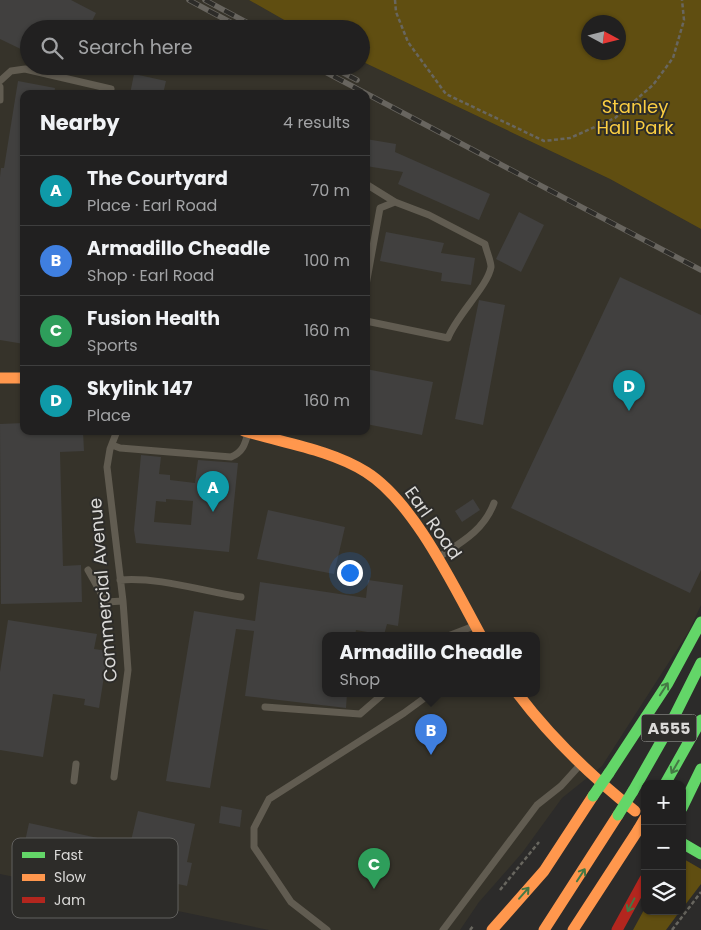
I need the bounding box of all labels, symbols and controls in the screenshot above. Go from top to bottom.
north arrow [581,15,626,60]
search box [20,20,370,75]
icon: search [38,34,66,62]
text: Search here [78,34,192,61]
park label: Stanley Hall Park [597,94,674,140]
text: Nearby [40,108,120,137]
text: 4 results [283,111,350,134]
text: The Courtyard [87,165,228,192]
text: A [50,179,62,202]
text: 70 m [310,179,350,202]
text: Place · Earl Road [87,194,217,217]
text: Armadillo Cheadle [87,235,270,262]
text: B [51,249,61,272]
text: 100 m [304,249,350,272]
text: Shop · Earl Road [87,264,214,287]
text: Fusion Health [87,305,220,332]
text: C [50,319,62,342]
text: 160 m [304,319,350,342]
text: Sports [87,334,138,357]
pin: D [613,370,645,411]
text: Skylink 147 [87,375,192,402]
text: D [50,389,62,412]
text: 160 m [304,389,350,412]
text: Place [87,404,131,427]
pin: A [197,471,229,512]
street label: Earl Road [399,481,468,564]
street label: Commercial Avenue [82,497,123,683]
your location [337,560,363,586]
popup [322,632,540,697]
text: Armadillo Cheadle [339,639,523,666]
text: Shop [339,668,380,691]
one-way arrow [660,682,670,696]
pin: B [415,714,447,755]
road number: A555 [642,714,696,741]
one-way arrow [669,759,679,774]
map controls [641,780,686,915]
button: + [641,780,686,825]
button: − [641,825,686,870]
legend [12,838,178,918]
text: Fast [54,845,83,865]
pin: C [358,848,390,889]
text: Slow [54,867,87,887]
one-way arrow [576,868,586,882]
button: layers [641,870,686,915]
one-way arrow [519,887,530,900]
text: Jam [54,890,85,910]
one-way arrow [626,897,636,912]

